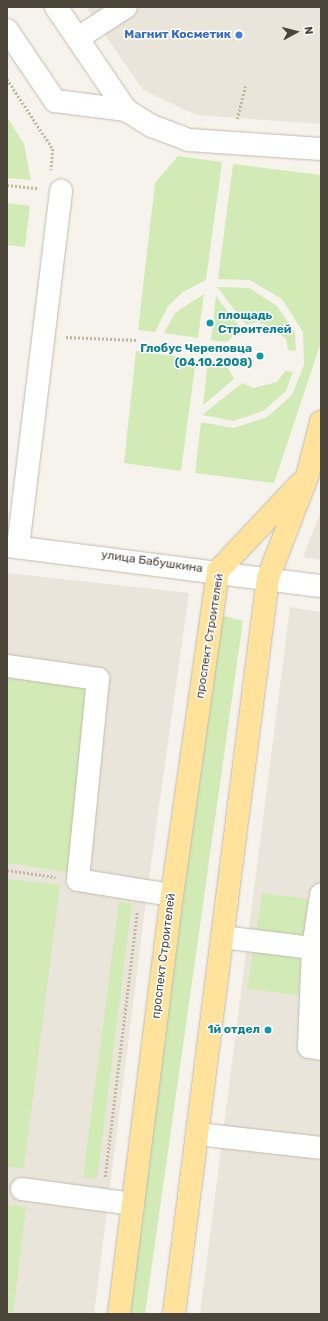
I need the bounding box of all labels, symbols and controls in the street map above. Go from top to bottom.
north arrow [276,12,316,52]
text: N [301,26,315,35]
place label: Магнит Косметик [124,28,231,42]
marker: Магнит Косметик [234,30,244,40]
place label: площадь Строителей [218,309,291,337]
marker: площадь Строителей [205,318,215,328]
place label: Глобус Череповца (04.10.2008) [140,342,252,370]
marker: Глобус Череповца (04.10.2008) [255,351,265,361]
street label: улица Бабушкина [100,548,204,576]
street label: проспект Строителей [193,572,227,700]
street label: проспект Строителей [149,892,179,1020]
place label: 1й отдел [207,1023,260,1037]
marker: 1й отдел [263,1025,273,1035]

